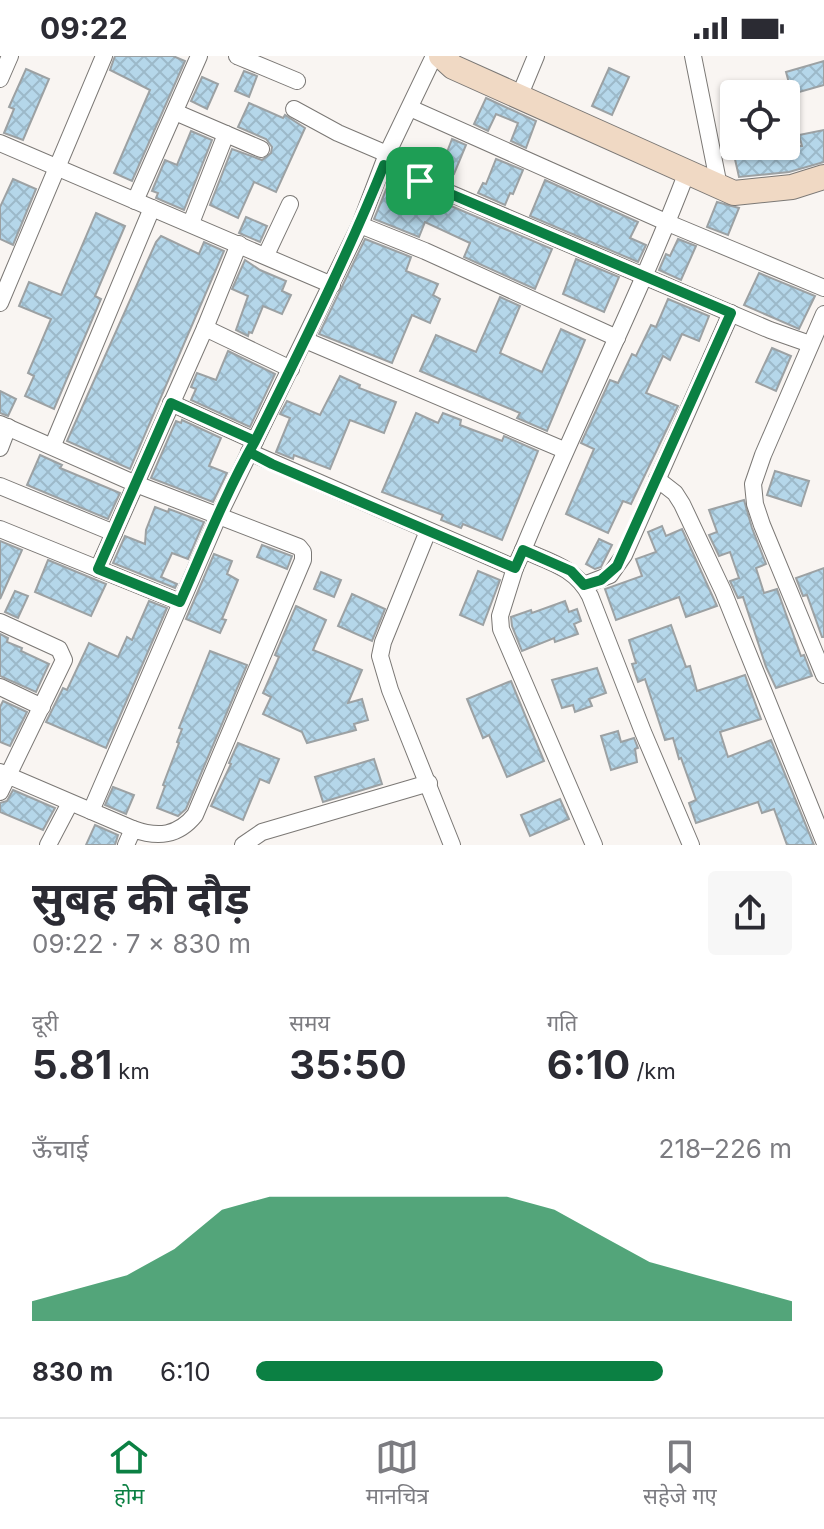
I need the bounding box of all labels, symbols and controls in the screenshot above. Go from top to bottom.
text: 09:22 [40,10,128,46]
map controls [720,80,800,160]
button: locate [720,80,800,160]
pin [386,147,454,215]
icon: arrive [398,159,442,203]
text: सुबह की दौड़ [32,871,250,925]
button: share [708,871,792,955]
text: 09:22 · 7 × 830 m [32,928,251,959]
text: दूरी [32,1010,58,1036]
text: समय [289,1010,330,1036]
text: गति [547,1010,577,1036]
text: 5.81 [32,1040,112,1089]
text: 35:50 [289,1040,407,1089]
text: 6:10 [547,1040,630,1089]
text: km [112,1058,150,1084]
text: /km [630,1058,676,1084]
text: ऊँचाई [32,1133,88,1164]
text: 218–226 m [659,1133,792,1164]
text: 830 m [32,1356,113,1387]
text: 6:10 [160,1356,211,1387]
tab: होम [107,1435,151,1513]
tab: मानचित्र [366,1435,429,1513]
tab: सहेजे गए [643,1435,717,1513]

